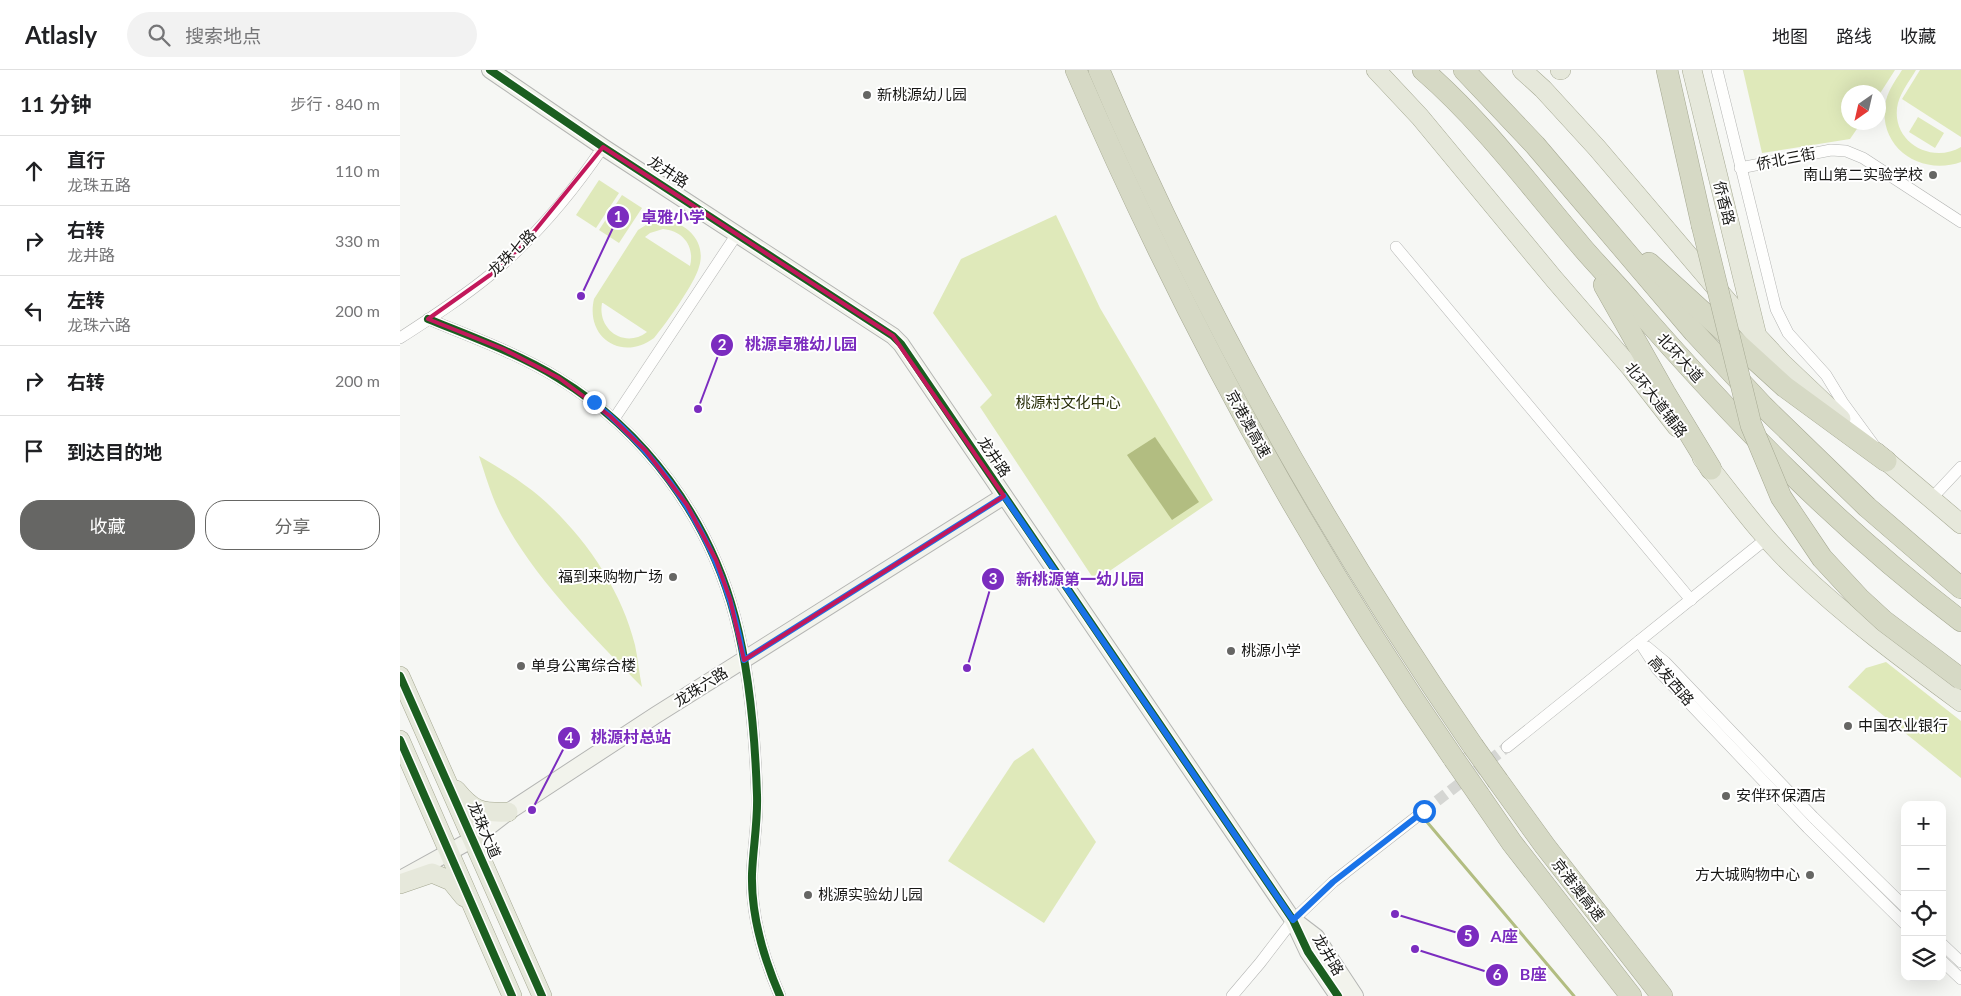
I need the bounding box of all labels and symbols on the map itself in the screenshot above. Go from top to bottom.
place label: 新桃源幼儿园 [877,85,967,103]
north arrow [1841,85,1886,130]
marker: 新桃源幼儿园 [861,89,873,101]
street label: 侨北三街 [1755,143,1817,173]
street label: 龙井路 [645,151,692,191]
place label: 南山第二实验学校 [1803,165,1923,183]
marker: 南山第二实验学校 [1927,169,1939,181]
street label: 侨香路 [1711,179,1739,227]
callout: 卓雅小学 [606,202,715,233]
text: 1 [614,207,622,225]
text: 卓雅小学 [641,207,705,226]
street label: 龙珠七路 [483,225,539,280]
callout: 桃源卓雅幼儿园 [710,329,867,360]
street label: 北环大道 [1654,329,1708,386]
text: 桃源卓雅幼儿园 [745,334,857,353]
text: 2 [718,335,727,353]
street label: 北环大道辅路 [1622,358,1692,440]
street label: 京港澳高速 [1223,386,1275,461]
route end [583,391,606,414]
park label: 桃源村文化中心 [1015,393,1121,411]
street label: 龙井路 [975,433,1015,480]
callout: 新桃源第一幼儿园 [981,564,1154,595]
place label: 福到来购物广场 [558,567,663,585]
text: 3 [989,569,997,587]
text: 新桃源第一幼儿园 [1016,569,1144,588]
marker: 福到来购物广场 [667,571,679,583]
place label: 桃源小学 [1241,641,1301,659]
marker: 桃源小学 [1225,645,1237,657]
street label: 高发西路 [1645,652,1698,709]
place label: 单身公寓综合楼 [531,656,636,674]
marker: 单身公寓综合楼 [515,660,527,672]
street label: 龙珠六路 [670,663,731,710]
place label: 中国农业银行 [1858,716,1948,734]
marker: 中国农业银行 [1842,720,1854,732]
callout: 桃源村总站 [556,722,681,753]
text: 桃源村总站 [591,727,671,746]
text: 4 [565,728,574,746]
place label: 安伴环保酒店 [1736,786,1826,804]
marker: 安伴环保酒店 [1720,790,1732,802]
street label: 龙珠大道 [465,798,505,861]
route start [1413,800,1436,823]
street label: 京港澳高速 [1549,854,1609,924]
place label: 方大城购物中心 [1695,865,1800,883]
marker: 方大城购物中心 [1804,869,1816,881]
place label: 桃源实验幼儿园 [818,885,923,903]
marker: 桃源实验幼儿园 [802,889,814,901]
callout: A座 [1455,921,1527,952]
text: 5 [1464,926,1472,944]
text: A座 [1489,926,1518,945]
street label: 龙井路 [1310,931,1348,978]
callout: B座 [1485,959,1556,990]
text: B座 [1520,964,1546,983]
text: 6 [1493,965,1502,983]

